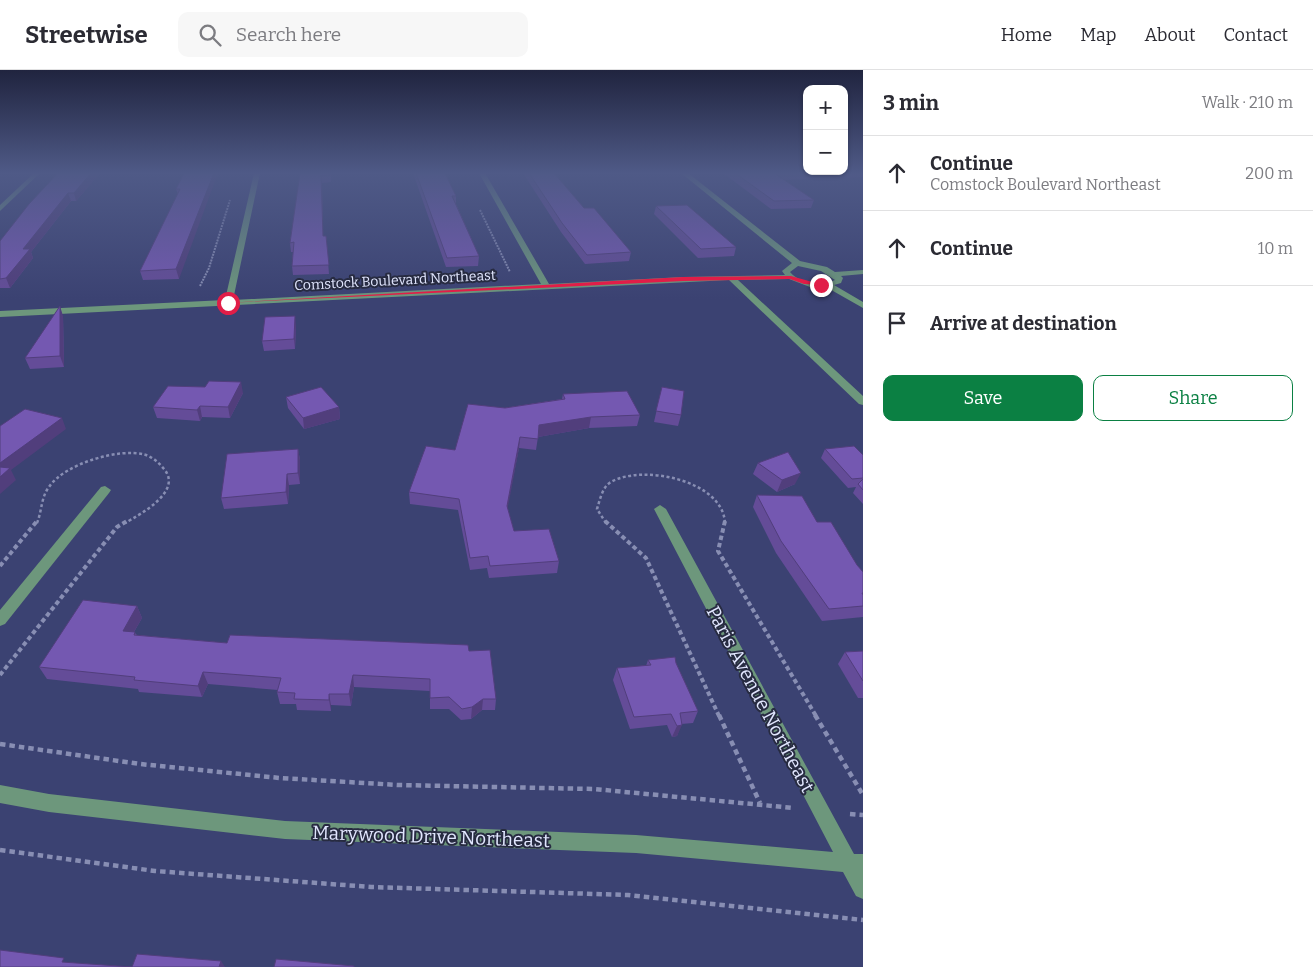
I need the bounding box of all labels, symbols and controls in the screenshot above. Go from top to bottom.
search box [178,12,528,57]
text: Streetwise [25,21,148,49]
icon: search [196,21,224,49]
text: Search here [236,23,341,46]
text: Home [1001,24,1052,46]
text: Map [1080,24,1116,46]
text: About [1144,24,1195,46]
text: Contact [1223,24,1288,46]
map controls [803,85,848,175]
button: + [803,85,848,130]
text: 3 min [883,90,939,116]
text: Walk · 210 m [1202,93,1293,112]
button: − [803,130,848,175]
text: Continue [930,152,1013,175]
icon: ahead [883,159,911,187]
text: 200 m [1245,164,1293,183]
text: Comstock Boulevard Northeast [930,175,1161,194]
icon: ahead [883,234,911,262]
text: Continue [930,237,1013,260]
text: 10 m [1258,239,1293,258]
street label: Comstock Boulevard Northeast [294,267,496,294]
route end [810,274,833,297]
route start [217,292,240,315]
icon: arrive [883,309,911,337]
text: Arrive at destination [930,312,1117,335]
button: Save [883,375,1083,421]
button: Share [1093,375,1293,421]
street label: Paris Avenue Northeast [702,602,820,796]
street label: Marywood Drive Northeast [312,821,550,852]

